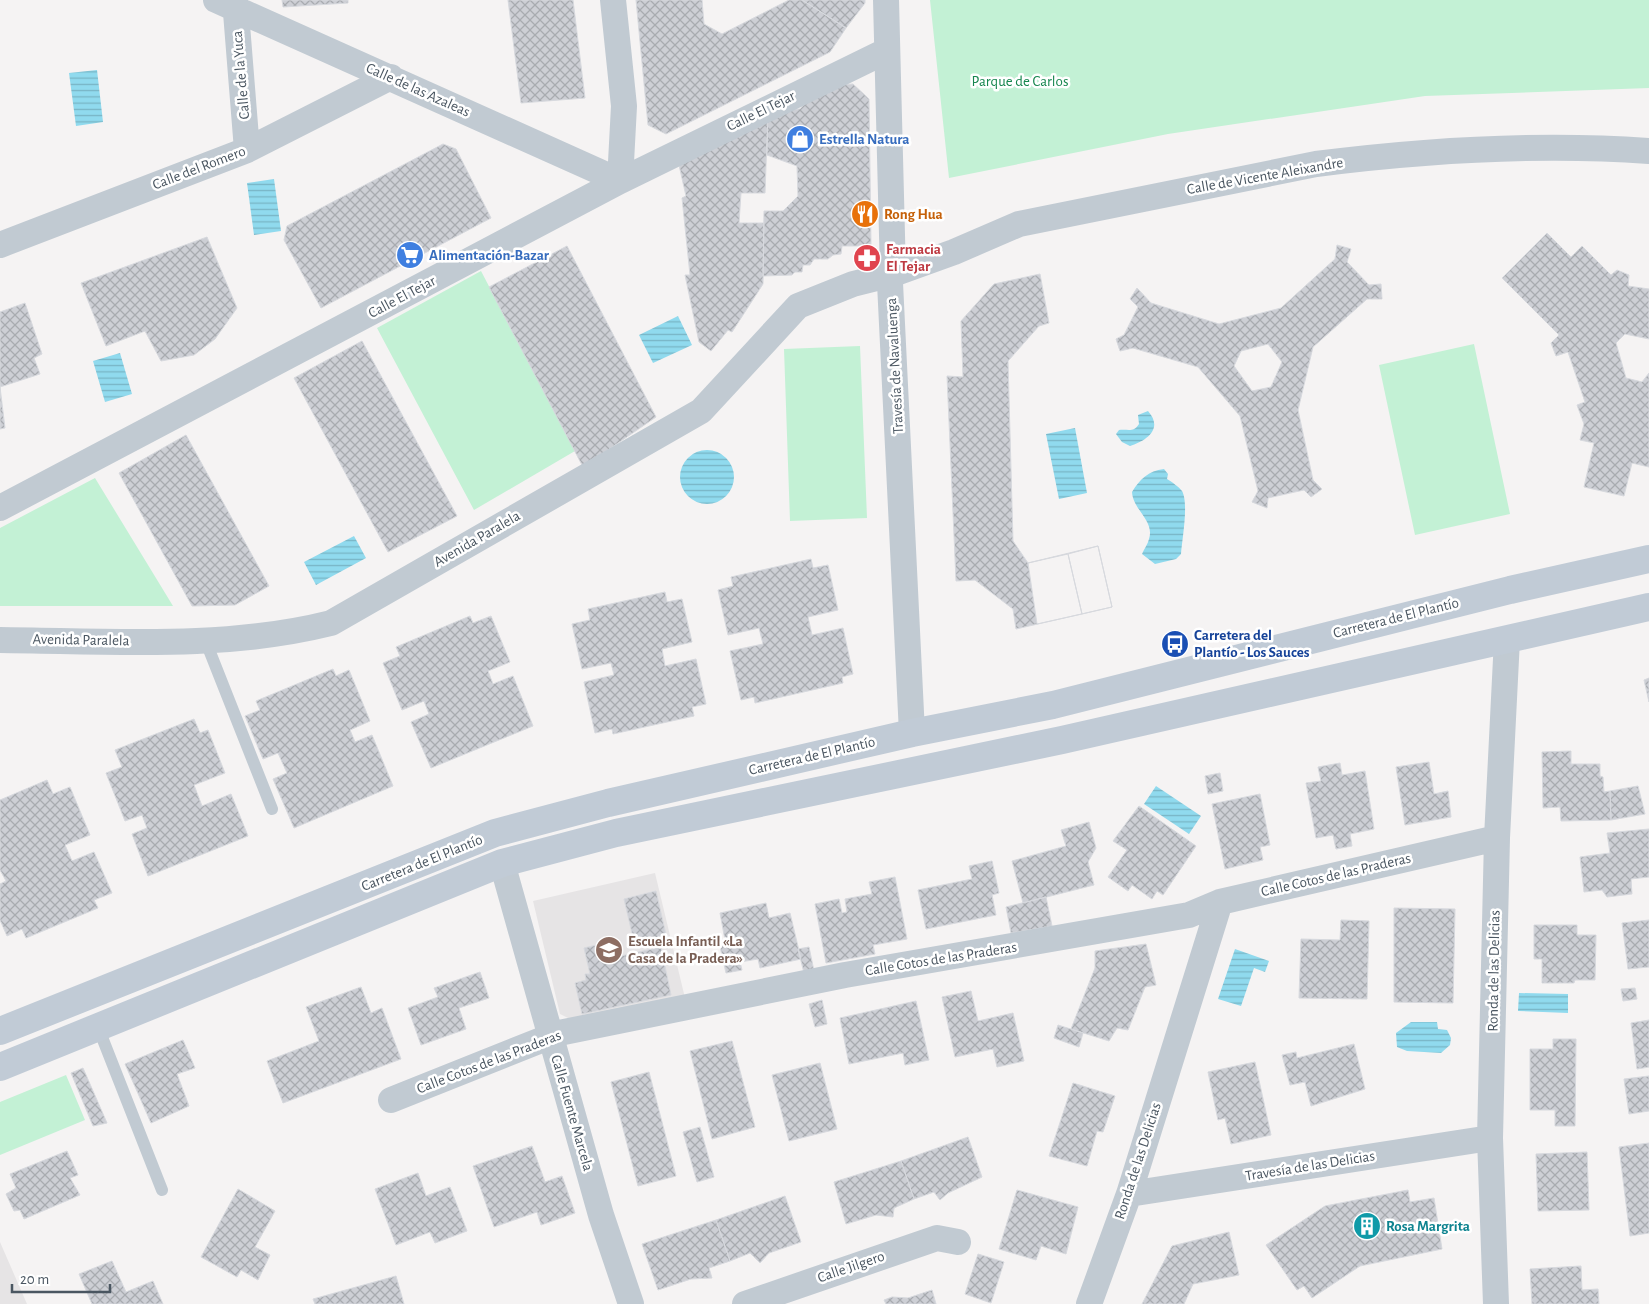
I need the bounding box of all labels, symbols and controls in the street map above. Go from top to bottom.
street label: Calle de la Yuca [230,30,252,120]
street label: Calle de las Azaleas [364,60,472,120]
park label: Parque de Carlos [972,74,1068,89]
street label: Calle El Tejar [725,88,798,134]
shop icon: Estrella Natura [785,124,815,154]
place label: Estrella Natura [819,132,910,147]
street label: Calle del Romero [150,143,248,193]
street label: Calle de Vicente Aleixandre [1186,155,1344,197]
restaurant icon: Rong Hua [850,199,880,229]
place label: Rong Hua [884,207,943,222]
supermarket icon: Alimentación-Bazar [395,240,425,270]
place label: Farmacia El Tejar [886,242,941,274]
pharmacy icon: Farmacia El Tejar [852,243,882,273]
place label: Alimentación-Bazar [429,248,550,263]
street label: Calle El Tejar [366,273,438,321]
street label: Travesía de Navaluenga [884,297,906,434]
street label: Avenida Paralela [431,508,523,570]
street label: Carretera de El Plantío [1332,595,1460,641]
place label: Carretera del Plantío - Los Sauces [1194,628,1310,660]
bus stop icon: Carretera del Plantío - Los Sauces [1160,629,1190,659]
street label: Avenida Paralela [32,632,130,648]
street label: Carretera de El Plantío [747,734,877,778]
street label: Carretera de El Plantío [359,832,485,894]
street label: Calle Cotos de las Praderas [1260,850,1412,900]
street label: Ronda de las Delicias [1485,910,1503,1032]
place label: Escuela Infantil «La Casa de la Pradera» [628,934,743,966]
school or university icon: Escuela Infantil «La Casa de la Pradera» [594,935,624,965]
street label: Calle Cotos de las Praderas [864,940,1018,978]
street label: Calle Cotos de las Praderas [415,1028,563,1096]
street label: Calle Fuente Marcela [548,1053,596,1173]
street label: Ronda de las Delicias [1112,1101,1164,1221]
street label: Travesía de las Delicias [1244,1148,1376,1184]
building icon: Rosa Margrita [1352,1211,1382,1241]
place label: Rosa Margrita [1386,1219,1470,1234]
street label: Calle Jilgero [815,1249,887,1285]
scale bar [12,1262,110,1294]
text: 20 m [20,1272,49,1287]

